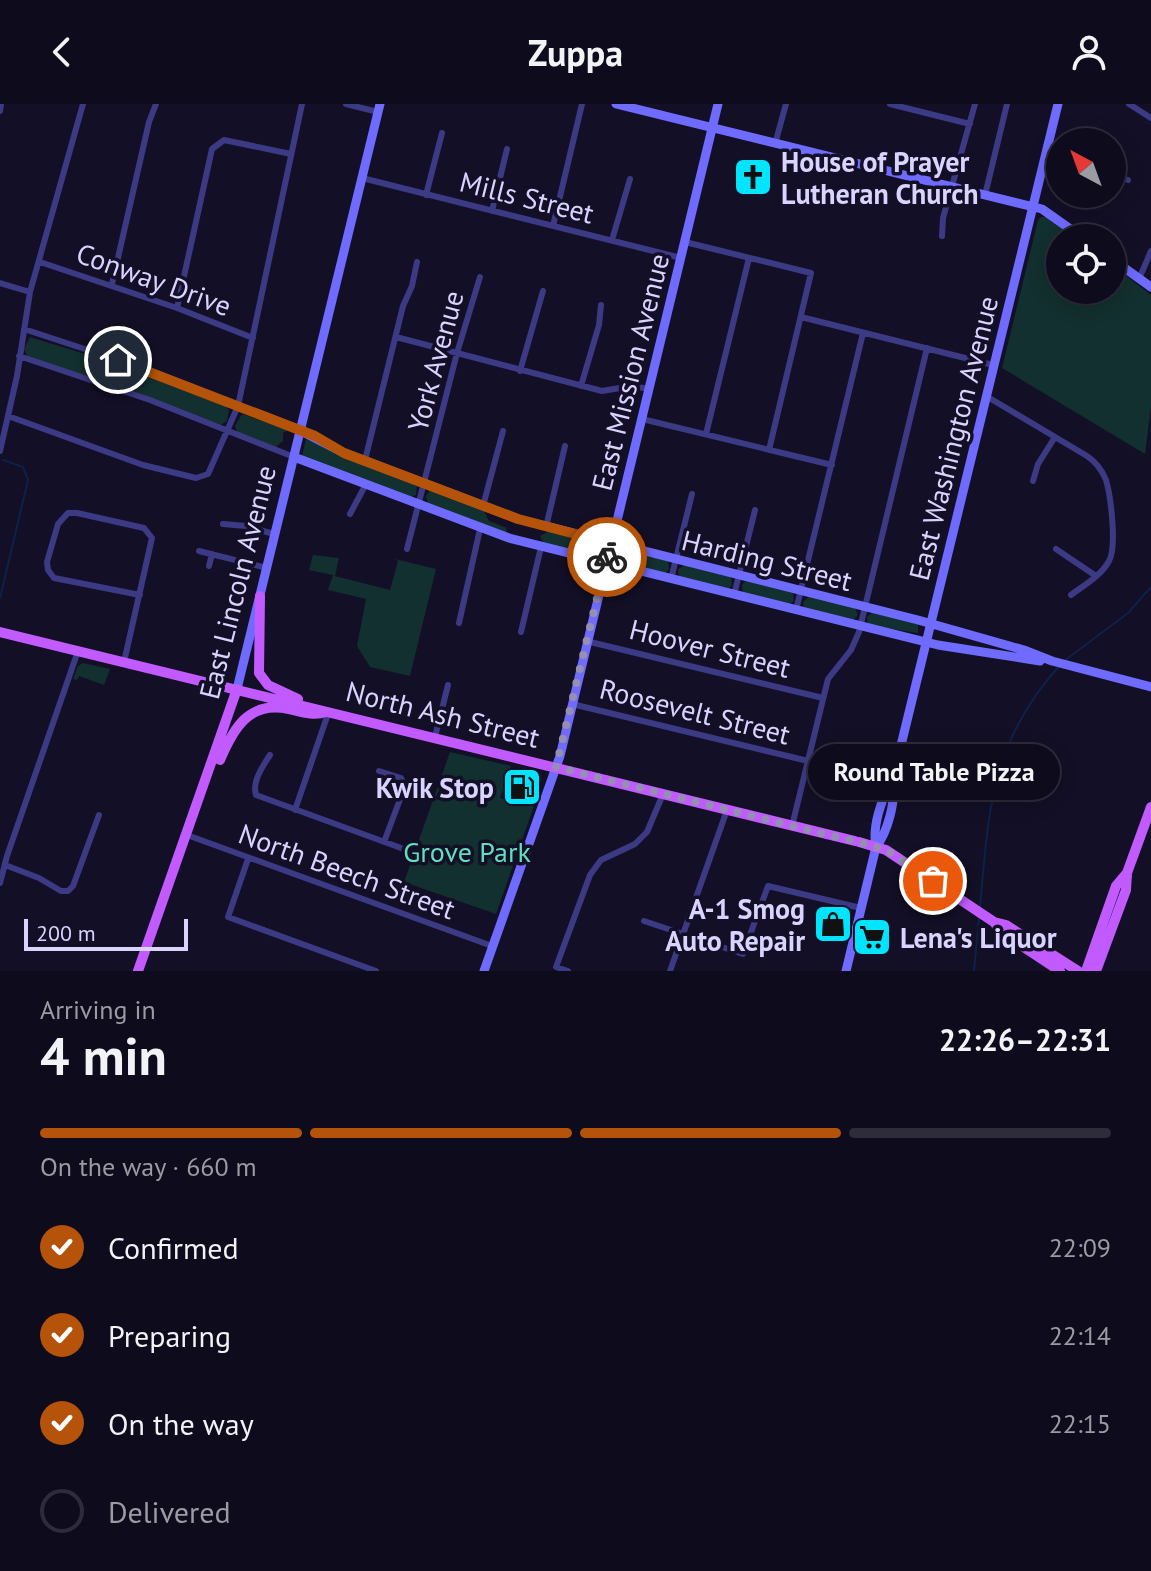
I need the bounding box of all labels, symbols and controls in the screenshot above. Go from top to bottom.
text: Zuppa [528,29,623,76]
icon: back [40,30,84,74]
icon: person [1067,30,1111,74]
north arrow [1046,128,1126,208]
map controls [1046,128,1126,304]
place label: House of Prayer Lutheran Church [781,143,979,212]
church icon: House of Prayer Lutheran Church [732,156,774,198]
street label: Mills Street [456,163,598,232]
button: locate [1046,224,1126,304]
street label: Conway Drive [72,234,236,324]
street label: East Mission Avenue [583,250,677,494]
street label: York Avenue [398,286,472,436]
street label: East Washington Avenue [900,292,1006,584]
pin [84,326,152,394]
icon: home [96,338,140,382]
street label: East Lincoln Avenue [190,461,284,703]
courier [567,517,647,597]
street label: Harding Street [678,521,856,599]
icon: bike [585,535,629,579]
street label: Hoover Street [626,610,795,686]
street label: Roosevelt Street [596,669,794,753]
street label: North Ash Street [342,672,544,756]
callout: Round Table Pizza [807,745,1059,801]
text: Round Table Pizza [833,755,1035,788]
fuel station icon: Kwik Stop [501,766,543,808]
place label: Kwik Stop [376,769,494,806]
street label: North Beech Street [234,815,461,927]
park label: Grove Park [403,833,531,870]
pin [899,847,967,915]
icon: bag [911,859,955,903]
place label: A-1 Smog Auto Repair [665,890,805,959]
shop icon: A-1 Smog Auto Repair [812,903,854,945]
scale bar [24,915,188,951]
supermarket icon: Lena's Liquor [851,916,893,958]
text: 200 m [36,919,96,947]
place label: Lena's Liquor [900,919,1057,956]
text: Arriving in [40,993,156,1026]
text: 22:26–22:31 [939,1020,1111,1059]
text: 4 min [40,1022,167,1089]
text: On the way · 660 m [40,1150,257,1183]
icon: check [40,1225,84,1269]
text: Confirmed [108,1228,239,1267]
text: 22:09 [1049,1231,1111,1264]
icon: check [40,1313,84,1357]
text: Preparing [108,1316,231,1355]
text: 22:14 [1049,1319,1111,1352]
icon: check [40,1401,84,1445]
text: On the way [108,1404,254,1443]
text: 22:15 [1049,1407,1111,1440]
text: Delivered [108,1492,231,1531]

